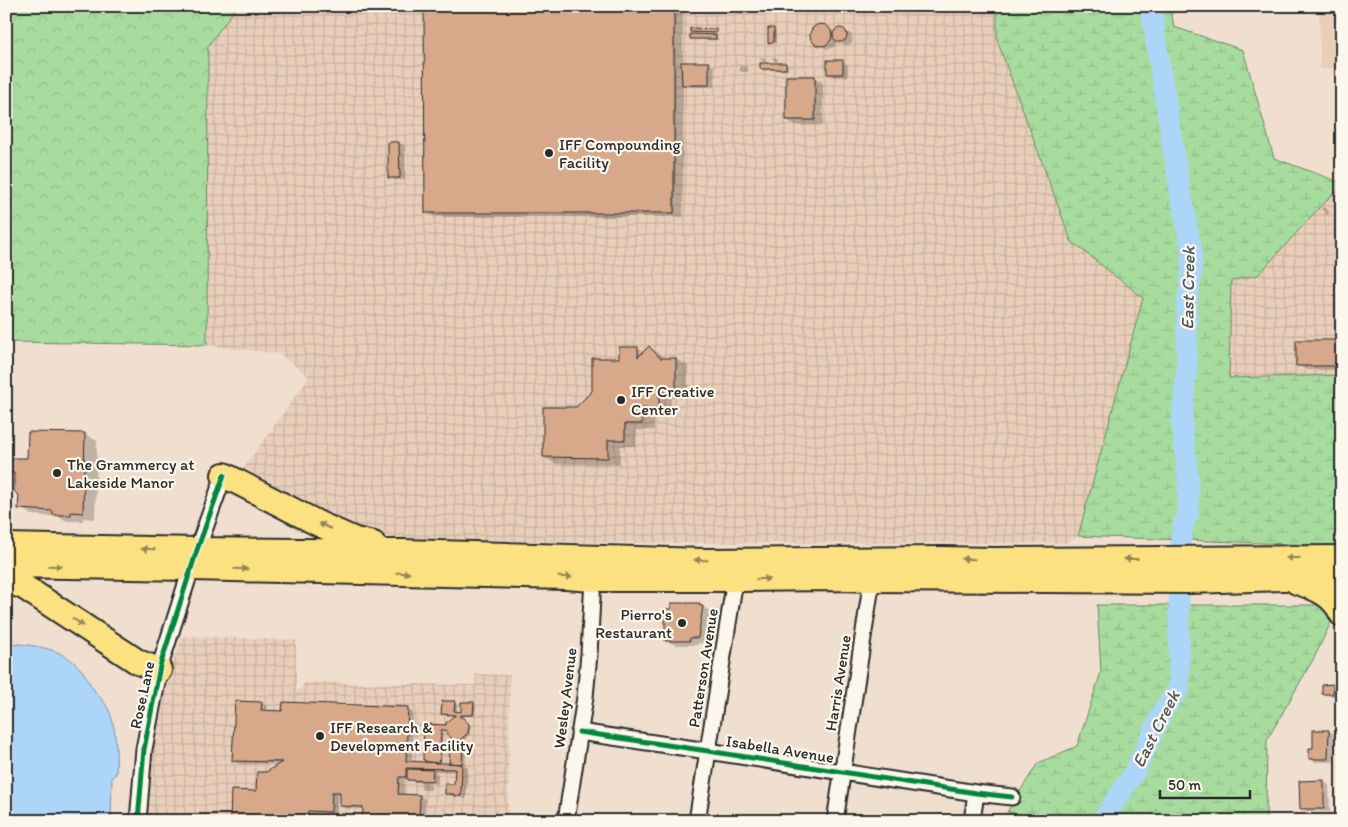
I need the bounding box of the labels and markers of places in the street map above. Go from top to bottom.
place label: IFF Compounding Facility [559,135,681,172]
marker: IFF Compounding Facility [543,147,555,159]
place label: IFF Creative Center [631,382,714,419]
marker: IFF Creative Center [615,394,627,406]
place label: The Grammercy at Lakeside Manor [67,455,194,492]
marker: The Grammercy at Lakeside Manor [51,467,63,479]
place label: Pierro's Restaurant [595,605,672,642]
marker: Pierro's Restaurant [676,617,688,629]
place label: IFF Research & Development Facility [330,718,474,755]
marker: IFF Research & Development Facility [314,730,326,742]

